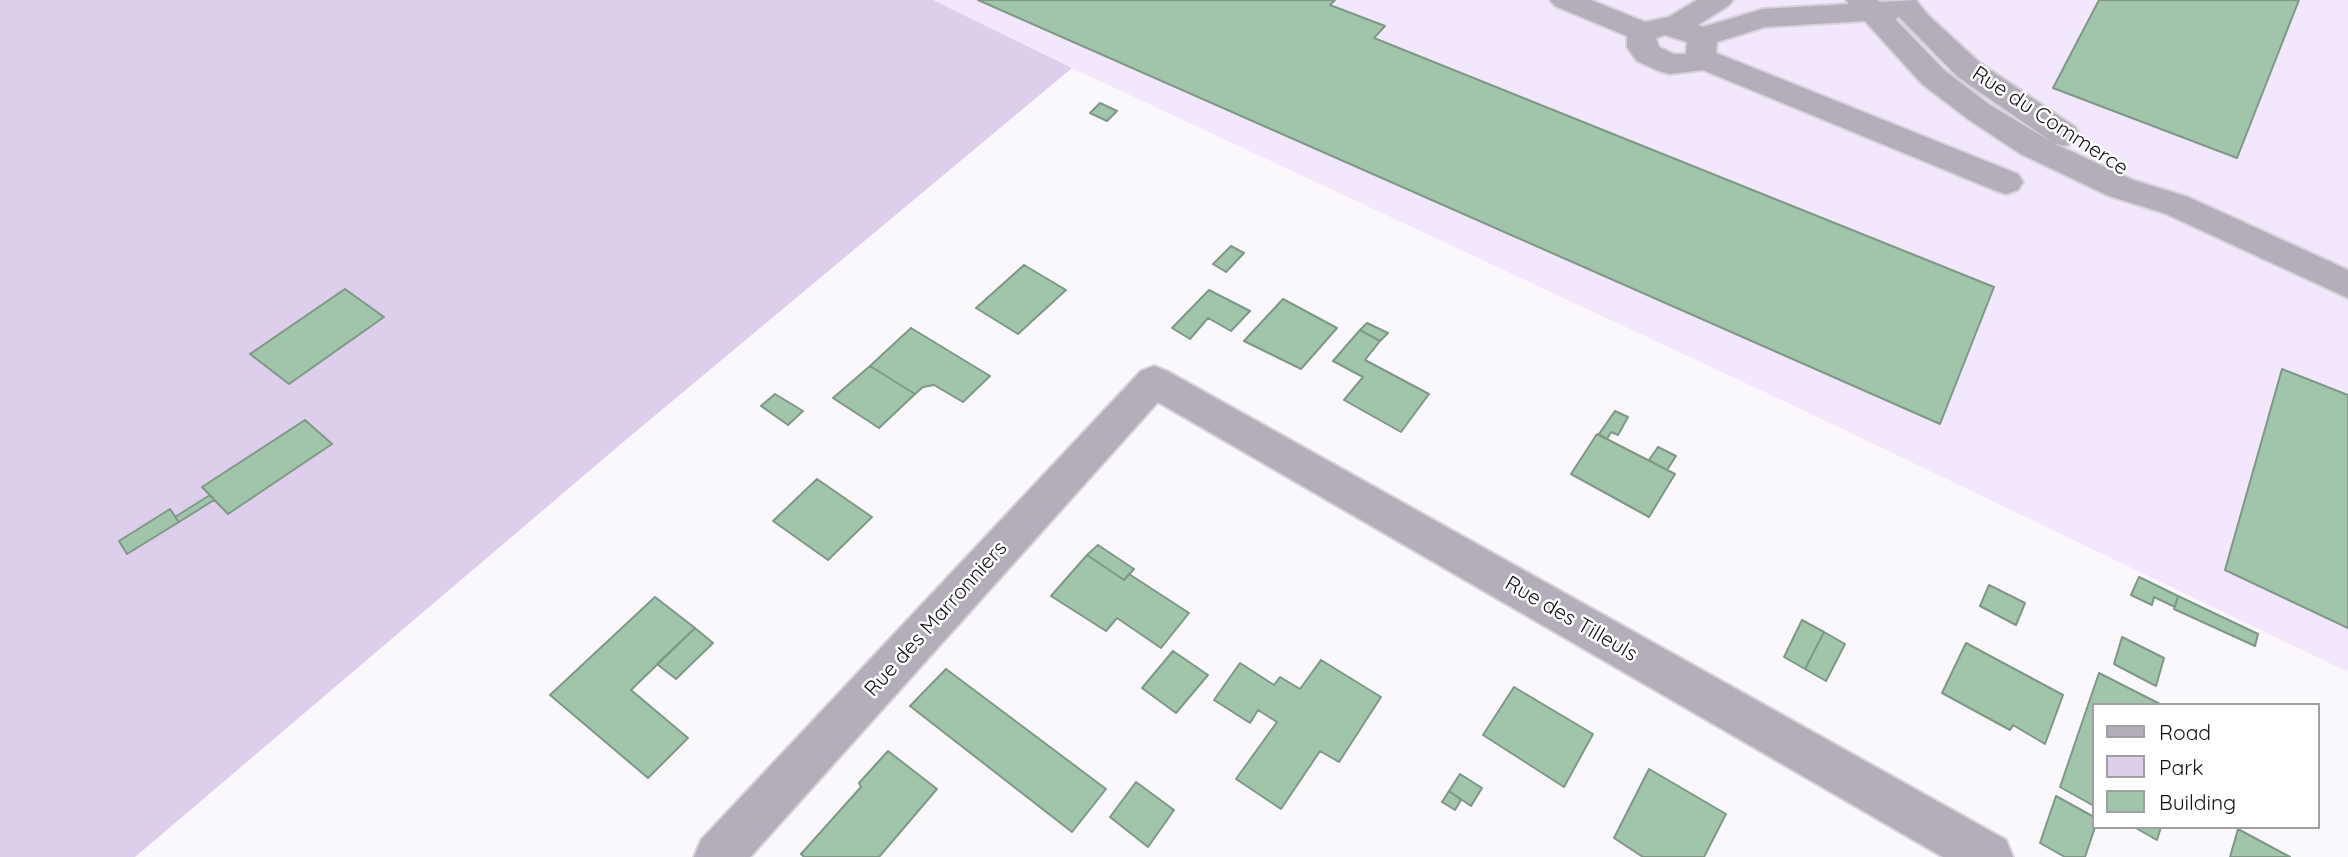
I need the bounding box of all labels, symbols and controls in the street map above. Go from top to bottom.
street label: Rue du Commerce [1967,61,2133,181]
street label: Rue des Marronniers [860,536,1012,702]
street label: Rue des Tilleuls [1500,571,1642,667]
legend [2092,703,2320,829]
text: Road [2159,719,2211,745]
text: Park [2159,754,2203,780]
text: Building [2159,789,2236,815]

